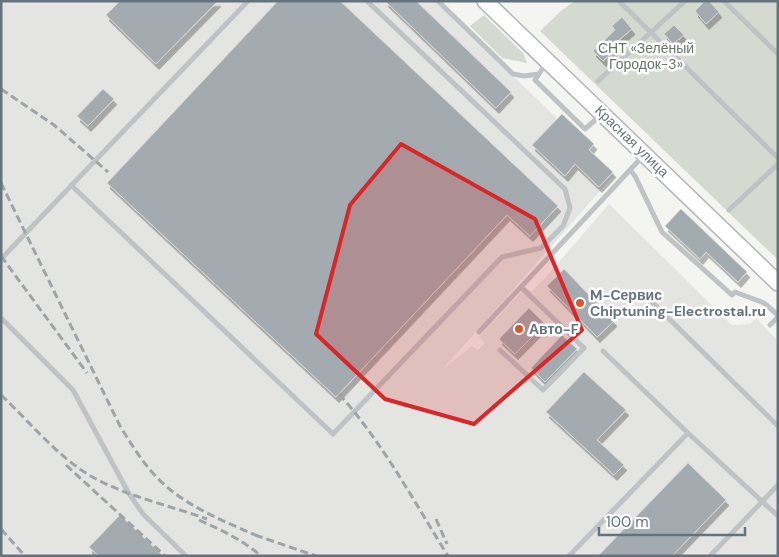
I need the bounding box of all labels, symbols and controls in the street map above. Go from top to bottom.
park label: СНТ «Зелёный Городок-3» [598,39,694,73]
street label: Красная улица [591,101,673,181]
place label: M-Сервис Chiptuning-Electrostal.ru [590,286,766,320]
marker: M-Сервис Chiptuning-Electrostal.ru [574,297,586,309]
place label: Авто-F [529,320,579,338]
marker: Авто-F [513,323,525,335]
scale bar [599,504,745,536]
text: 100 m [606,512,649,532]

